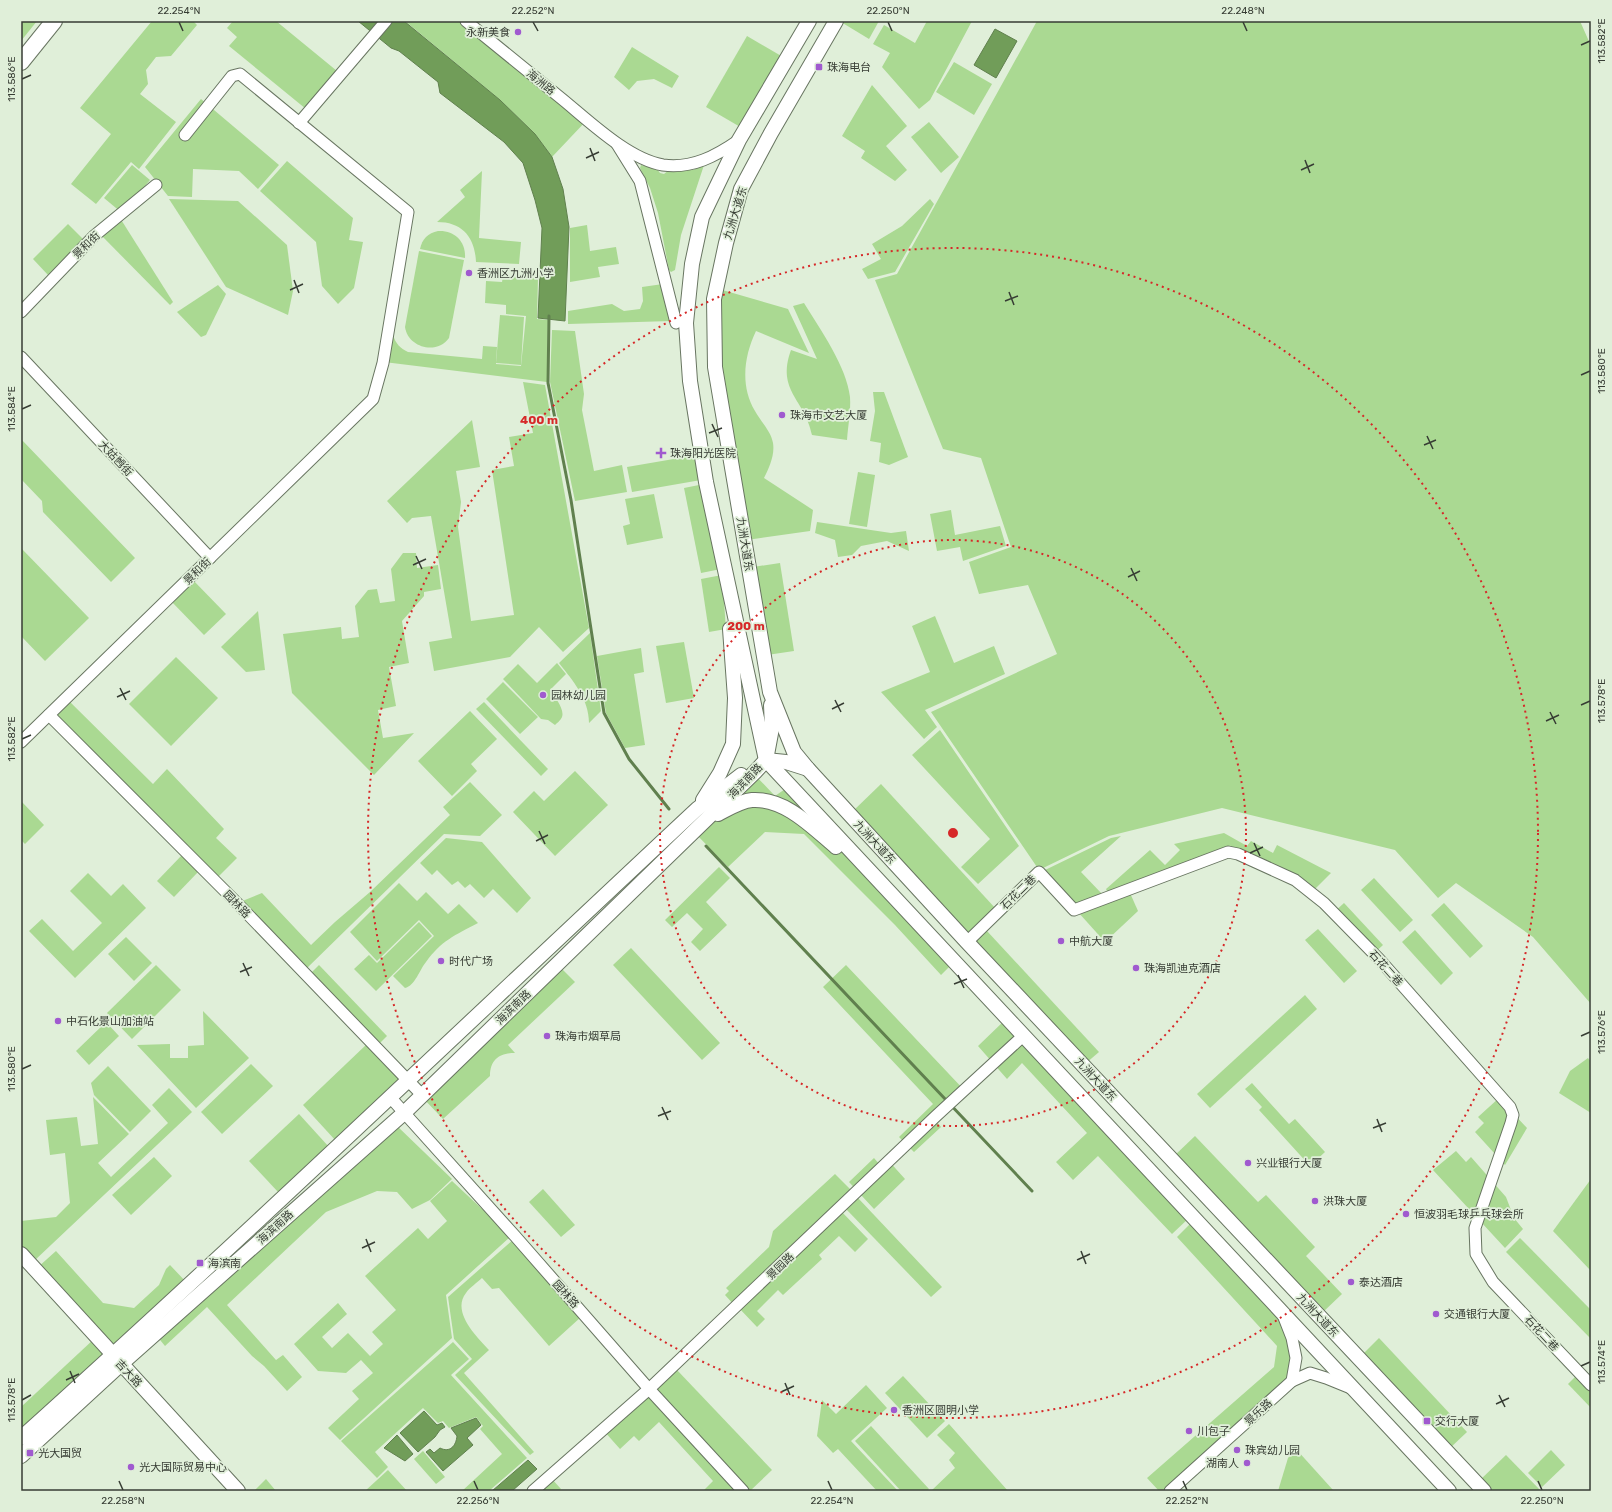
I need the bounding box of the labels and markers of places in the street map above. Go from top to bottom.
place label: 永新美食 [466,26,510,39]
marker: 永新美食 [513,27,523,37]
place label: 珠海电台 [827,61,871,74]
marker: 珠海电台 [814,62,824,72]
place label: 香洲区九洲小学 [477,267,554,280]
marker: 香洲区九洲小学 [464,268,474,278]
place label: 珠海市文艺大厦 [790,409,867,422]
marker: 珠海市文艺大厦 [777,410,787,420]
marker: 珠海阳光医院 [655,447,667,459]
place label: 珠海阳光医院 [670,447,736,460]
place label: 园林幼儿园 [551,689,606,702]
marker: 园林幼儿园 [538,690,548,700]
centre of rings [946,826,960,840]
place label: 中航大厦 [1069,935,1113,948]
marker: 中航大厦 [1056,936,1066,946]
place label: 时代广场 [449,955,493,968]
marker: 时代广场 [436,956,446,966]
place label: 珠海凯迪克酒店 [1144,962,1221,975]
marker: 珠海凯迪克酒店 [1131,963,1141,973]
place label: 中石化景山加油站 [66,1015,154,1028]
marker: 中石化景山加油站 [53,1016,63,1026]
place label: 珠海市烟草局 [555,1030,621,1043]
marker: 珠海市烟草局 [542,1031,552,1041]
place label: 兴业银行大厦 [1256,1157,1322,1170]
marker: 兴业银行大厦 [1243,1158,1253,1168]
place label: 洪珠大厦 [1323,1195,1367,1208]
marker: 洪珠大厦 [1310,1196,1320,1206]
place label: 恒波羽毛球乒乓球会所 [1414,1208,1524,1221]
marker: 恒波羽毛球乒乓球会所 [1401,1209,1411,1219]
place label: 海滨南 [208,1257,241,1270]
marker: 海滨南 [195,1258,205,1268]
place label: 泰达酒店 [1359,1276,1403,1289]
marker: 泰达酒店 [1346,1277,1356,1287]
place label: 交通银行大厦 [1444,1308,1510,1321]
marker: 交通银行大厦 [1431,1309,1441,1319]
place label: 香洲区圆明小学 [902,1404,979,1417]
marker: 香洲区圆明小学 [889,1405,899,1415]
place label: 交行大厦 [1435,1415,1479,1428]
marker: 交行大厦 [1422,1416,1432,1426]
place label: 川包子 [1197,1425,1230,1438]
marker: 川包子 [1184,1426,1194,1436]
place label: 珠宾幼儿园 [1245,1444,1300,1457]
marker: 珠宾幼儿园 [1232,1445,1242,1455]
place label: 光大国贸 [38,1447,82,1460]
marker: 光大国贸 [25,1448,35,1458]
place label: 湖南人 [1206,1457,1239,1470]
marker: 湖南人 [1242,1458,1252,1468]
place label: 光大国际贸易中心 [139,1461,227,1474]
marker: 光大国际贸易中心 [126,1462,136,1472]

